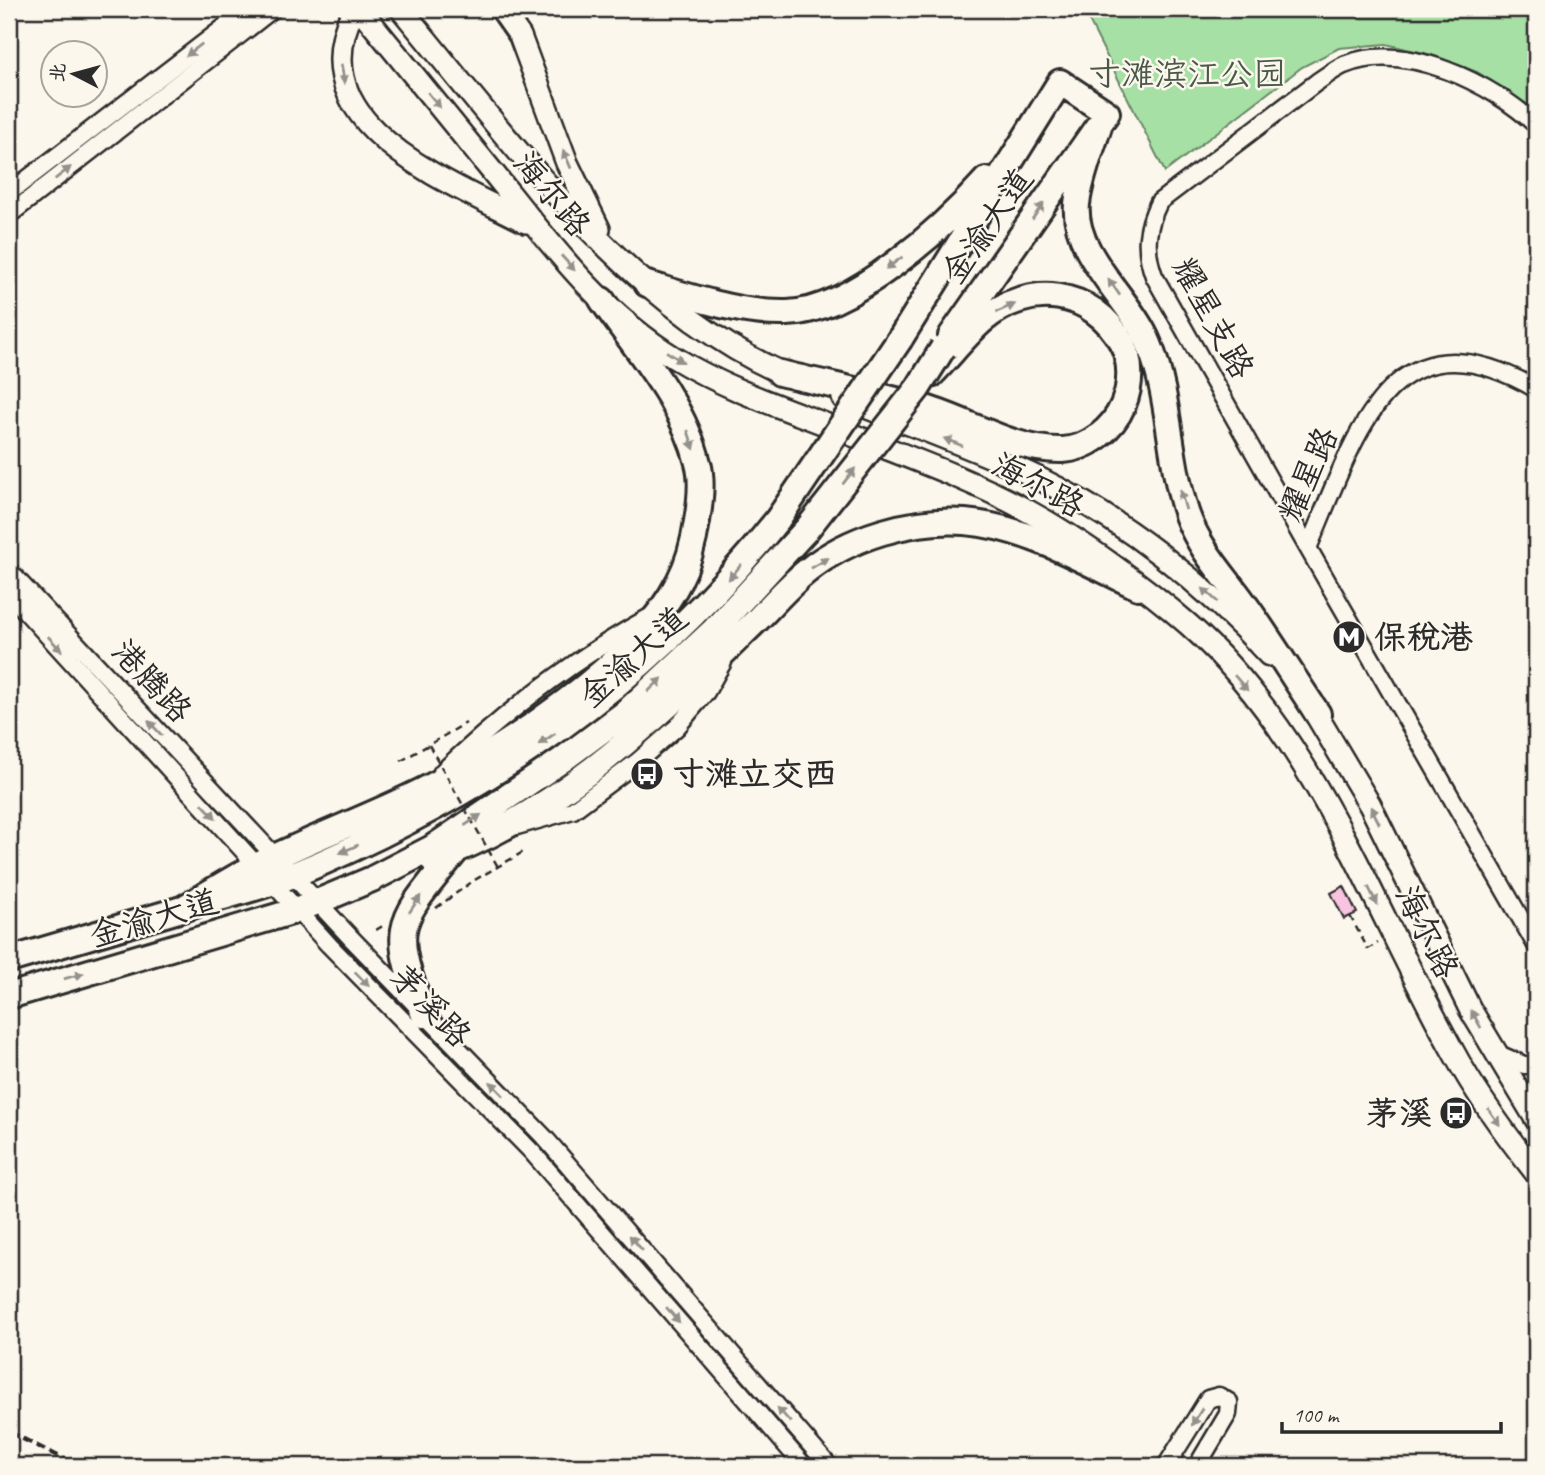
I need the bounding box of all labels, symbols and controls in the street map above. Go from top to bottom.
north arrow [38,38,108,108]
one-way arrow [185,43,203,57]
park label: 寸滩滨江公园 [1088,53,1286,95]
text: 北 [45,62,71,83]
one-way arrow [338,63,349,85]
one-way arrow [426,90,441,108]
street label: 海尔路 [504,143,600,245]
one-way arrow [561,149,572,170]
street label: 金渝大道 [932,160,1042,292]
one-way arrow [53,166,71,181]
one-way arrow [1031,202,1045,220]
street label: 耀星支路 [1163,250,1263,386]
one-way arrow [560,254,576,271]
one-way arrow [885,255,903,269]
one-way arrow [1107,278,1121,296]
one-way arrow [996,302,1017,313]
one-way arrow [665,351,684,364]
street label: 耀星路 [1269,420,1347,528]
one-way arrow [686,430,697,451]
one-way arrow [943,437,964,448]
street label: 海尔路 [984,443,1092,527]
one-way arrow [842,467,857,485]
one-way arrow [1177,489,1188,511]
one-way arrow [811,557,830,569]
one-way arrow [728,563,743,581]
one-way arrow [1202,588,1219,604]
street label: 金渝大道 [570,597,696,717]
place label: 保税港 [1374,616,1473,658]
metro station icon: 保税港 [1330,618,1368,656]
street label: 港腾路 [103,630,201,732]
one-way arrow [46,635,62,652]
one-way arrow [1233,674,1248,691]
one-way arrow [646,677,663,693]
one-way arrow [147,719,163,737]
one-way arrow [538,732,556,746]
place label: 寸滩立交西 [672,753,837,795]
bus stop icon: 寸滩立交西 [628,755,666,793]
one-way arrow [201,802,217,820]
one-way arrow [1369,805,1381,825]
one-way arrow [464,813,482,827]
one-way arrow [339,843,359,855]
street label: 海尔路 [1386,878,1468,986]
street label: 金渝大道 [85,880,223,956]
one-way arrow [1368,886,1379,906]
one-way arrow [408,894,421,914]
street label: 茅溪路 [382,956,480,1056]
one-way arrow [354,970,370,987]
one-way arrow [64,971,85,981]
one-way arrow [1470,1009,1482,1029]
one-way arrow [490,1081,506,1098]
place label: 茅溪 [1366,1092,1432,1134]
bus stop icon: 茅溪 [1437,1094,1475,1132]
one-way arrow [1487,1108,1501,1126]
one-way arrow [629,1234,644,1251]
one-way arrow [665,1306,680,1323]
scale bar [1282,1391,1501,1435]
text: 100 m [1293,1402,1340,1428]
one-way arrow [777,1406,792,1423]
one-way arrow [1191,1407,1203,1426]

